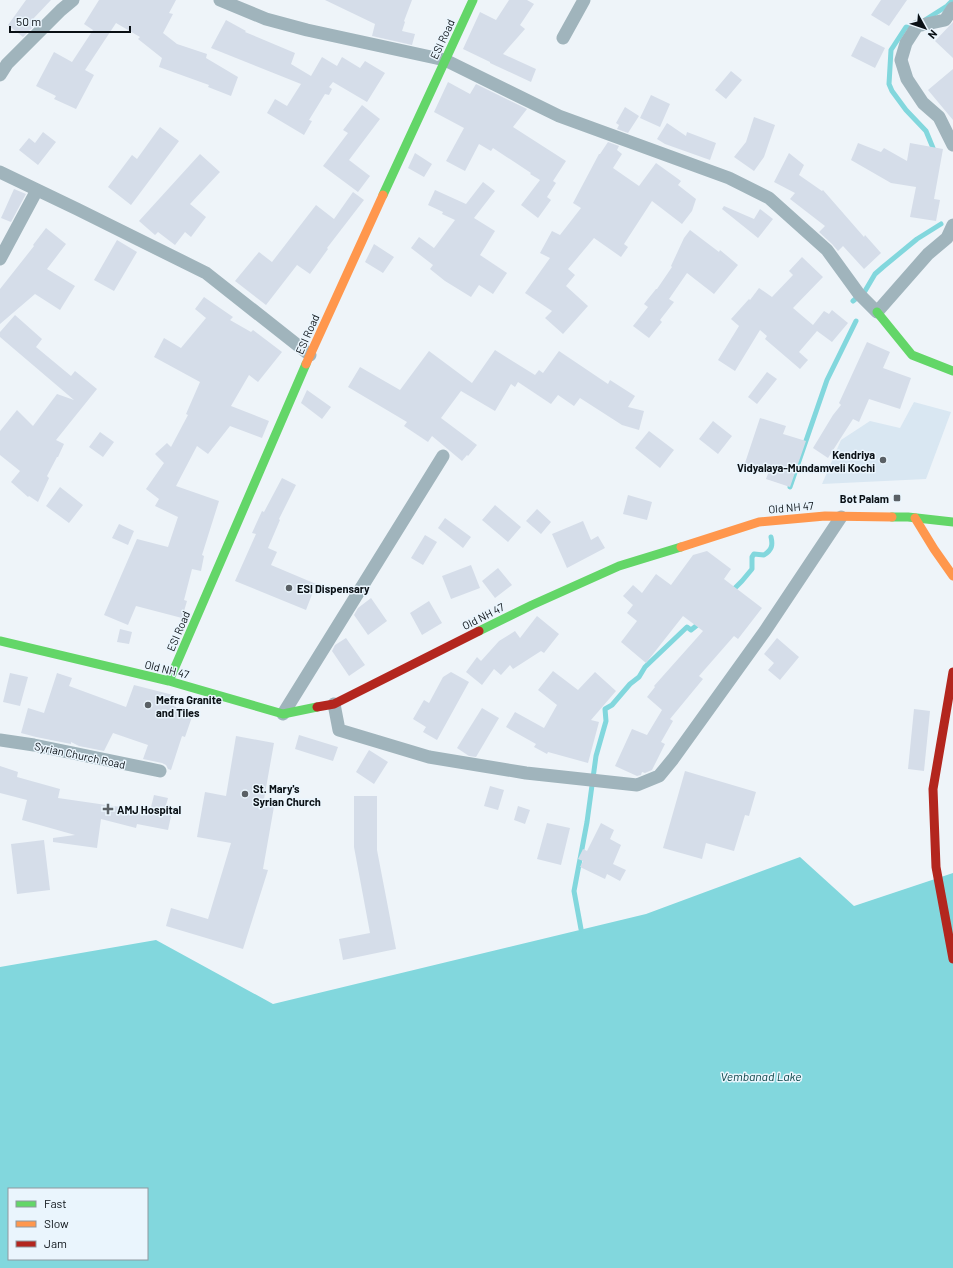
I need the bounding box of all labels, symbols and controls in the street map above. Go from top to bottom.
scale bar [10,8,130,34]
north arrow [905,8,945,48]
text: 50 m [16,14,41,28]
street label: ESI Road [427,17,457,61]
text: N [926,28,940,42]
street label: ESI Road [292,312,322,356]
place label: Kendriya Vidyalaya-Mundamveli Kochi [737,448,875,474]
marker: Kendriya Vidyalaya-Mundamveli Kochi [878,455,888,465]
place label: Bot Palam [840,492,889,505]
marker: Bot Palam [892,493,902,503]
street label: Old NH 47 [768,499,814,515]
place label: ESI Dispensary [297,582,370,595]
marker: ESI Dispensary [284,583,294,593]
street label: Old NH 47 [460,600,506,632]
street label: ESI Road [164,609,192,653]
street label: Old NH 47 [143,657,191,681]
place label: Mefra Granite and Tiles [156,693,222,719]
marker: Mefra Granite and Tiles [143,700,153,710]
street label: Syrian Church Road [33,739,127,771]
place label: St. Mary's Syrian Church [253,782,321,808]
marker: St. Mary's Syrian Church [240,789,250,799]
marker: AMJ Hospital [102,803,114,815]
place label: AMJ Hospital [117,803,181,816]
water label: Vembanad Lake [721,1069,801,1083]
legend [8,1188,148,1260]
text: Fast [44,1196,67,1210]
text: Slow [44,1216,69,1230]
text: Jam [44,1236,67,1250]

